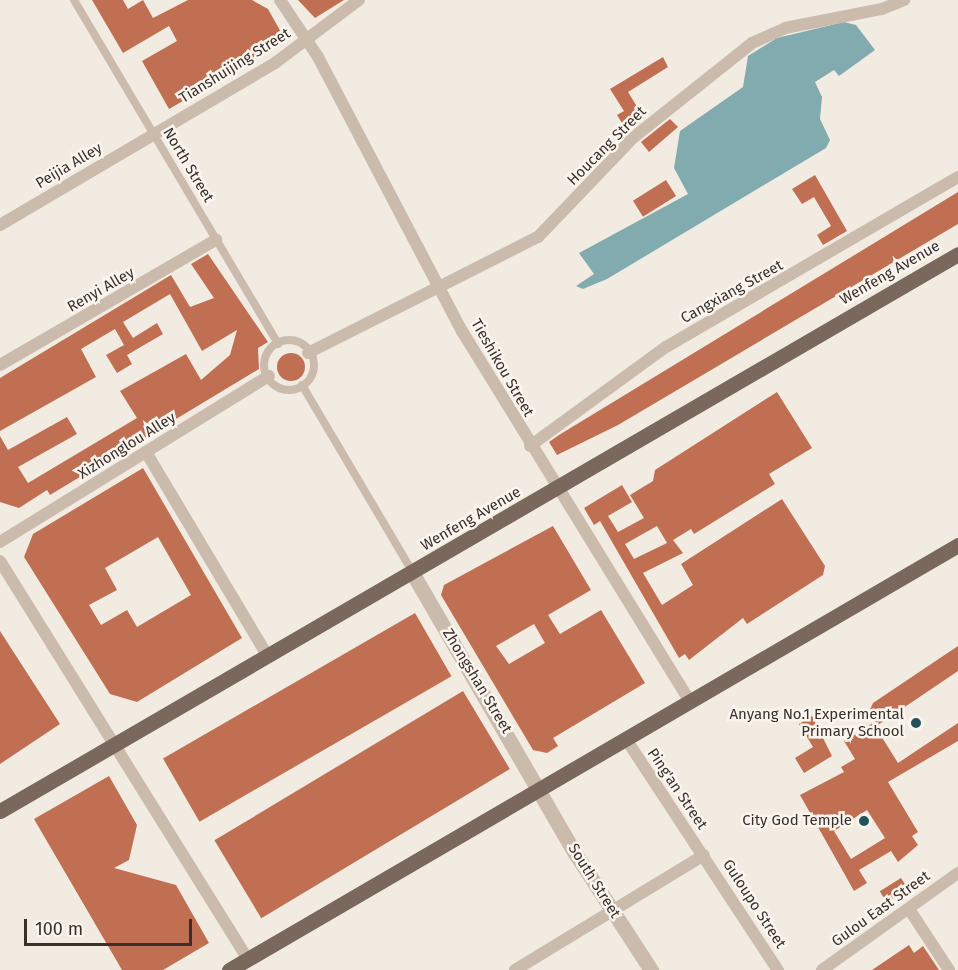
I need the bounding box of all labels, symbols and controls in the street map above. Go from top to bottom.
street label: Tianshuijing Street [176,25,294,107]
street label: Houcang Street [564,103,650,189]
street label: North Street [159,125,217,205]
street label: Peijia Alley [33,139,105,193]
street label: Wenfeng Avenue [837,237,943,309]
street label: Cangxiang Street [678,257,786,327]
street label: Renyi Alley [64,264,138,316]
street label: Tieshikou Street [467,316,537,420]
street label: Xizhonglou Alley [75,409,179,483]
street label: Wenfeng Avenue [418,483,524,555]
street label: Zhongshan Street [439,625,515,737]
place label: Anyang No.1 Experimental Primary School [729,705,904,740]
marker: Anyang No.1 Experimental Primary School [909,716,923,730]
street label: Ping'an Street [643,745,711,833]
place label: City God Temple [742,812,852,830]
marker: City God Temple [857,814,871,828]
street label: South Street [564,840,624,922]
street label: Guloupo Street [719,856,789,952]
street label: Gulou East Street [828,867,934,951]
scale bar [27,907,195,945]
text: 100 m [35,918,83,940]

